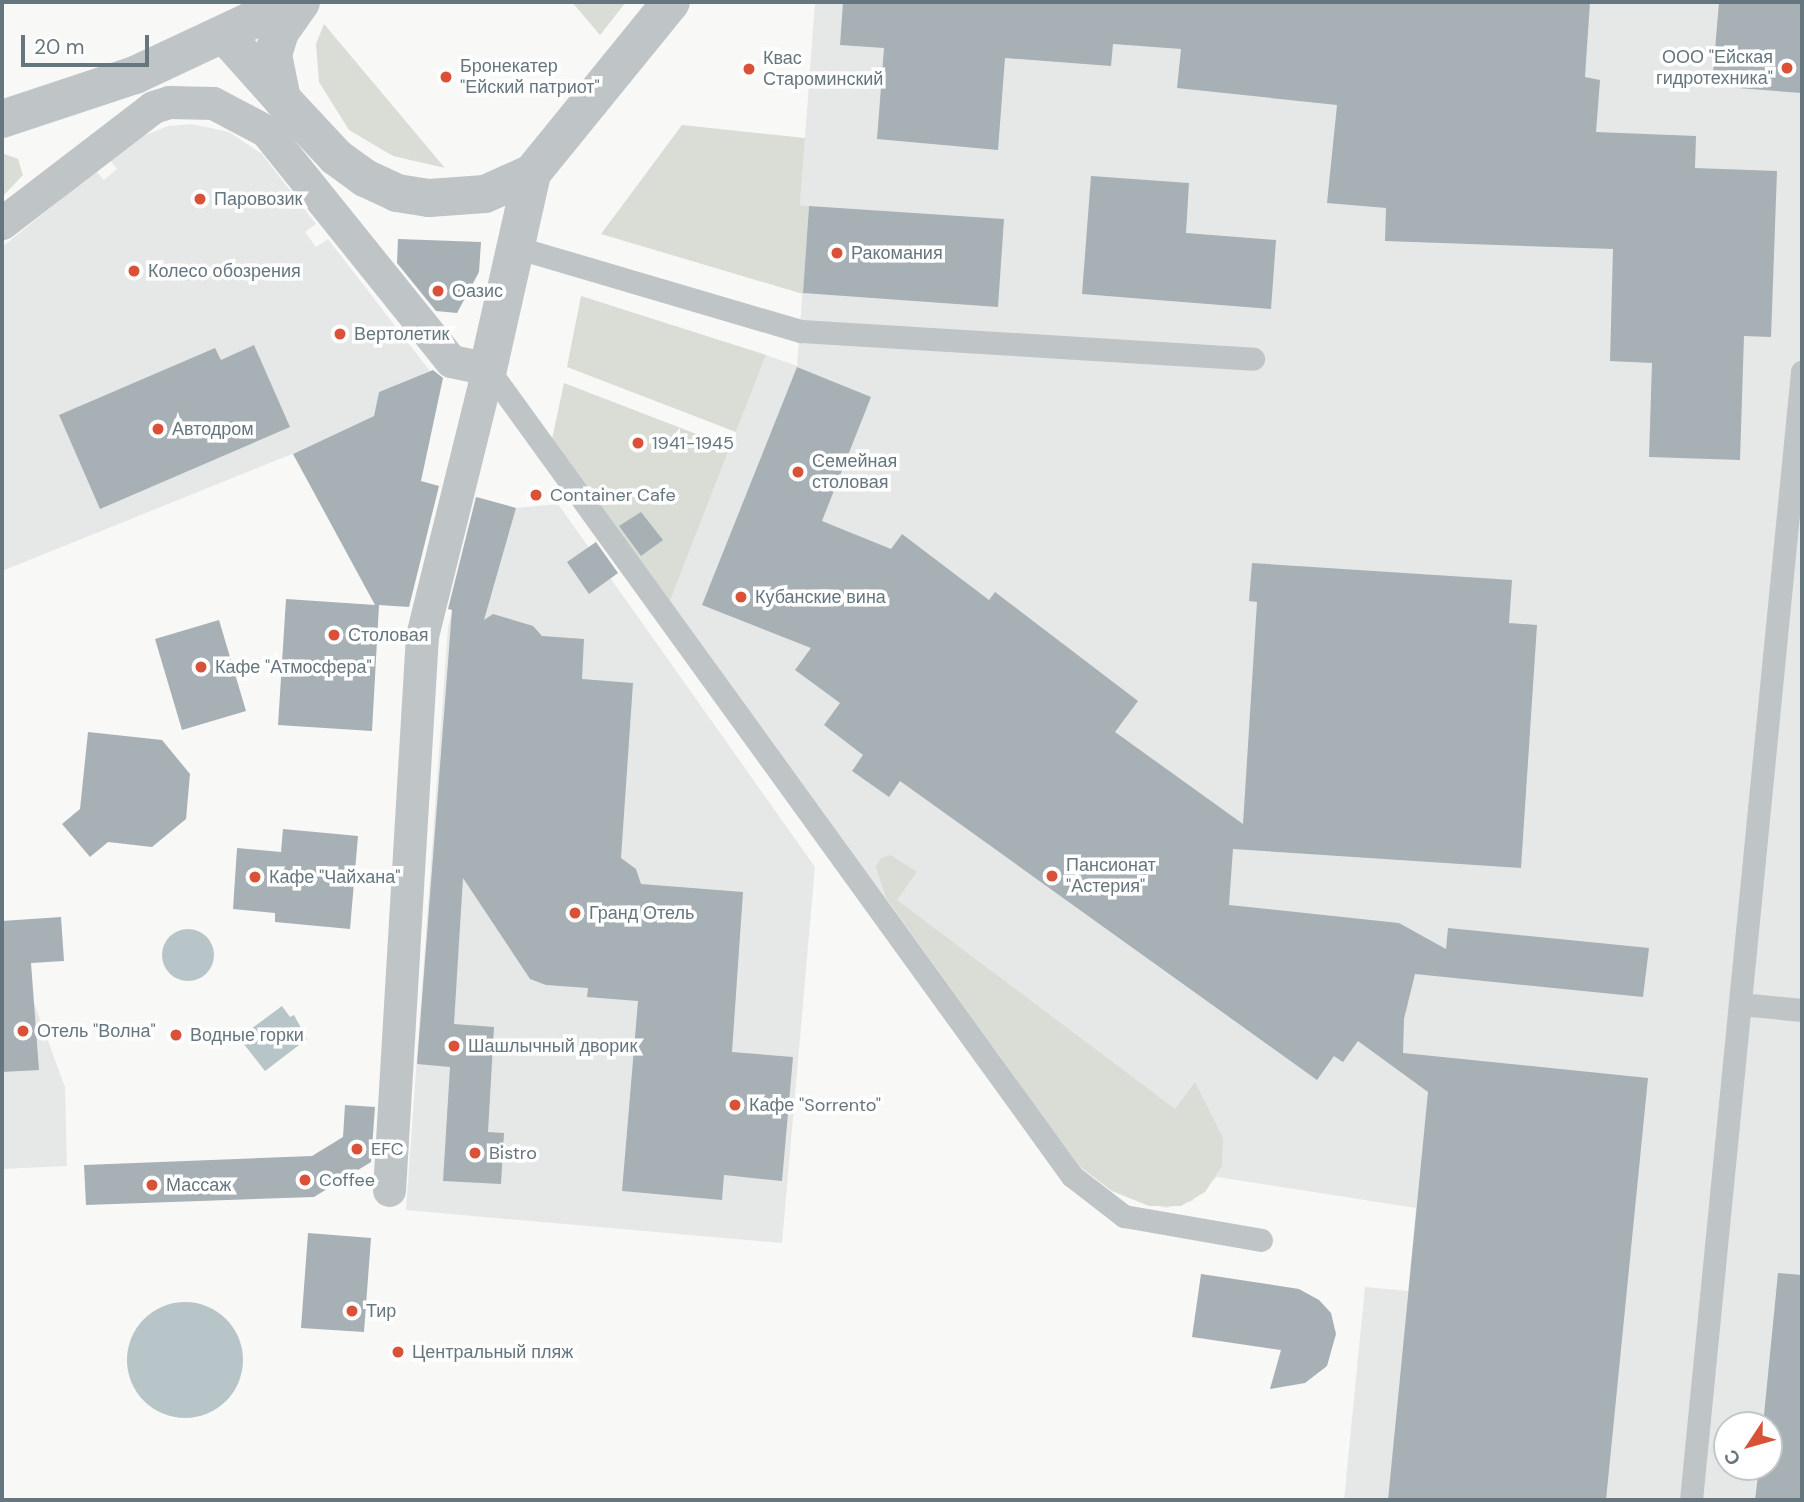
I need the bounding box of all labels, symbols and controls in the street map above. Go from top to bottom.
scale bar [24,21,152,65]
text: 20 m [34,33,85,61]
place label: ООО "Ейская гидротехника" [1656,47,1773,90]
place label: Квас Староминский [763,48,883,90]
place label: Бронекатер "Ейский патриот" [460,56,600,98]
marker: ООО "Ейская гидротехника" [1779,60,1795,76]
marker: Квас Староминский [741,61,757,77]
marker: Бронекатер "Ейский патриот" [438,69,454,85]
place label: Паровозик [214,188,302,210]
marker: Паровозик [192,191,208,207]
place label: Ракомания [851,242,943,264]
marker: Ракомания [829,245,845,261]
place label: Колесо обозрения [148,260,301,282]
marker: Колесо обозрения [126,263,142,279]
place label: Оазис [452,280,503,302]
marker: Оазис [430,283,446,299]
place label: Вертолетик [354,323,449,345]
marker: Вертолетик [332,326,348,342]
place label: Автодром [172,418,254,440]
marker: Автодром [150,421,166,437]
place label: 1941-1945 [652,432,734,454]
marker: 1941-1945 [630,435,646,451]
place label: Семейная столовая [812,451,897,494]
marker: Семейная столовая [790,464,806,480]
place label: Container Cafe [550,484,676,506]
marker: Container Cafe [528,487,544,503]
place label: Кубанские вина [755,586,886,608]
marker: Кубанские вина [733,589,749,605]
place label: Столовая [348,624,428,646]
marker: Столовая [326,627,342,643]
place label: Кафе "Атмосфера" [215,656,372,678]
marker: Кафе "Атмосфера" [193,659,209,675]
place label: Пансионат "Астерия" [1066,855,1156,898]
place label: Кафе "Чайхана" [269,866,400,888]
marker: Пансионат "Астерия" [1044,868,1060,884]
marker: Кафе "Чайхана" [247,869,263,885]
place label: Гранд Отель [589,902,694,924]
marker: Гранд Отель [567,905,583,921]
place label: Отель "Волна" [37,1020,156,1042]
marker: Отель "Волна" [15,1023,31,1039]
place label: Водные горки [190,1024,304,1046]
marker: Водные горки [168,1027,184,1043]
place label: Шашлычный дворик [468,1035,637,1057]
marker: Шашлычный дворик [446,1038,462,1054]
place label: Кафе "Sorrento" [749,1094,881,1116]
marker: Кафе "Sorrento" [727,1097,743,1113]
place label: EFC [371,1138,404,1160]
marker: EFC [349,1141,365,1157]
place label: Bistro [489,1142,537,1164]
marker: Bistro [467,1145,483,1161]
place label: Coffee [319,1169,375,1191]
marker: Coffee [297,1172,313,1188]
place label: Массаж [166,1174,231,1196]
marker: Массаж [144,1177,160,1193]
place label: Тир [366,1300,396,1322]
marker: Тир [344,1303,360,1319]
place label: Центральный пляж [412,1341,573,1363]
marker: Центральный пляж [390,1344,406,1360]
north arrow [1713,1411,1783,1481]
text: С [1718,1445,1746,1470]

